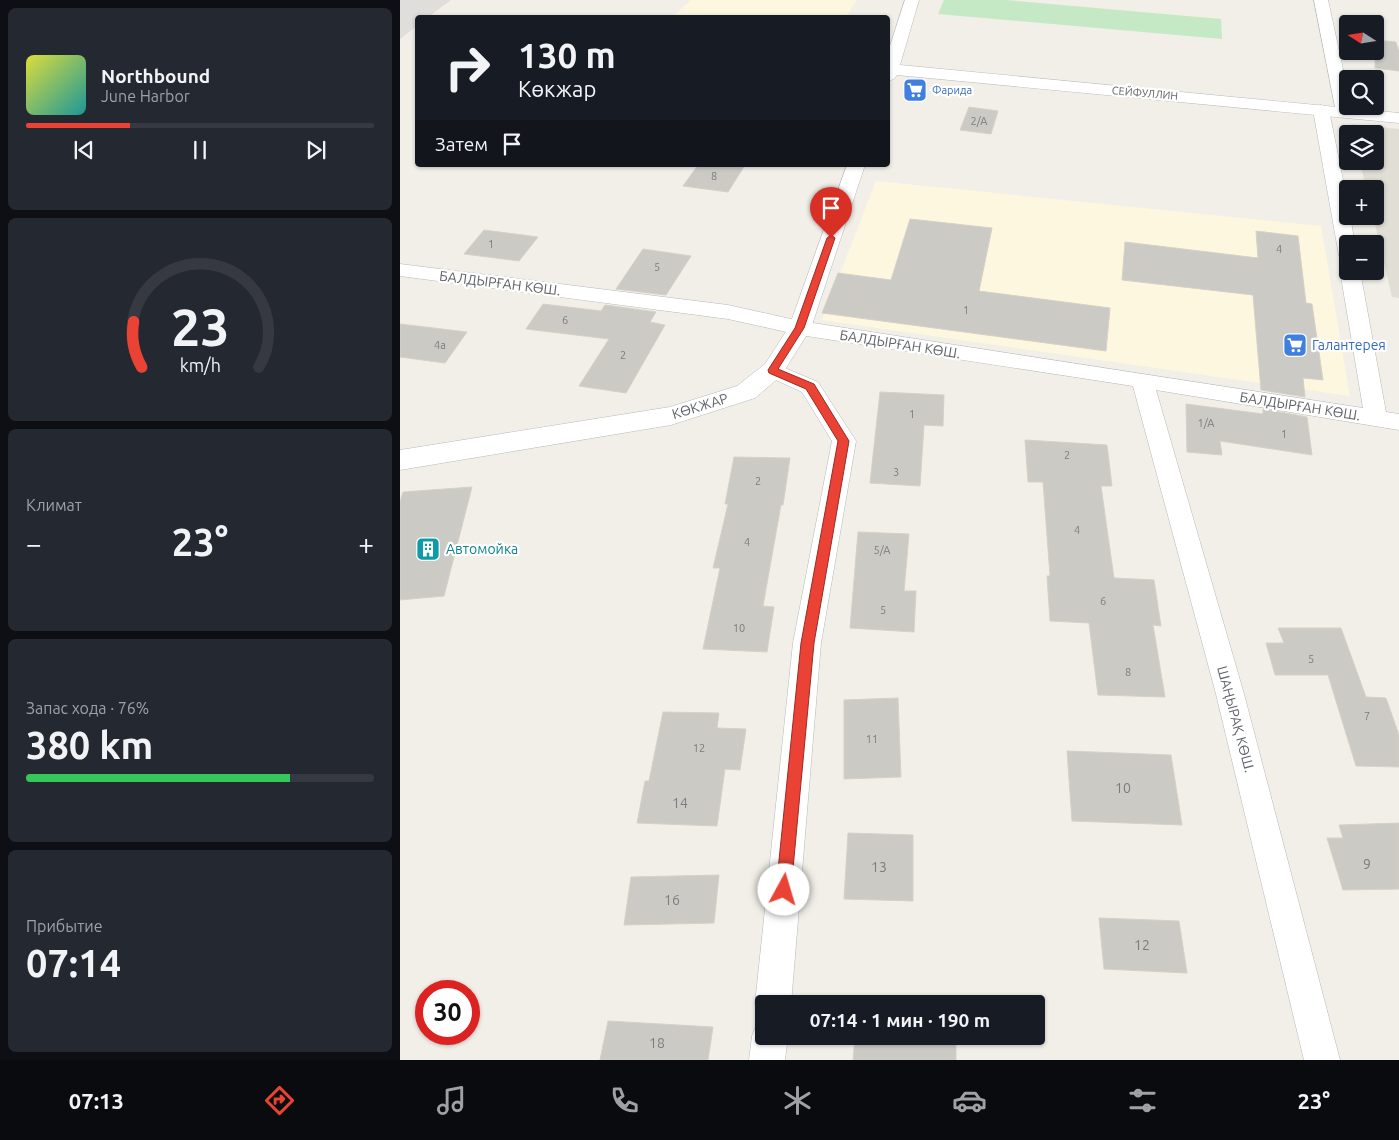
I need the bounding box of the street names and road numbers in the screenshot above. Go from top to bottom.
street label: СЕЙФУЛЛИН [1111,84,1179,102]
street label: БАЛДЫРҒАН КӨШ. [438,268,562,298]
street label: БАЛДЫРҒАН КӨШ. [838,327,962,361]
street label: БАЛДЫРҒАН КӨШ. [1238,389,1362,423]
street label: КӨКЖАР [670,390,730,422]
street label: ШАҢЫРАҚ КӨШ. [1214,664,1258,774]

